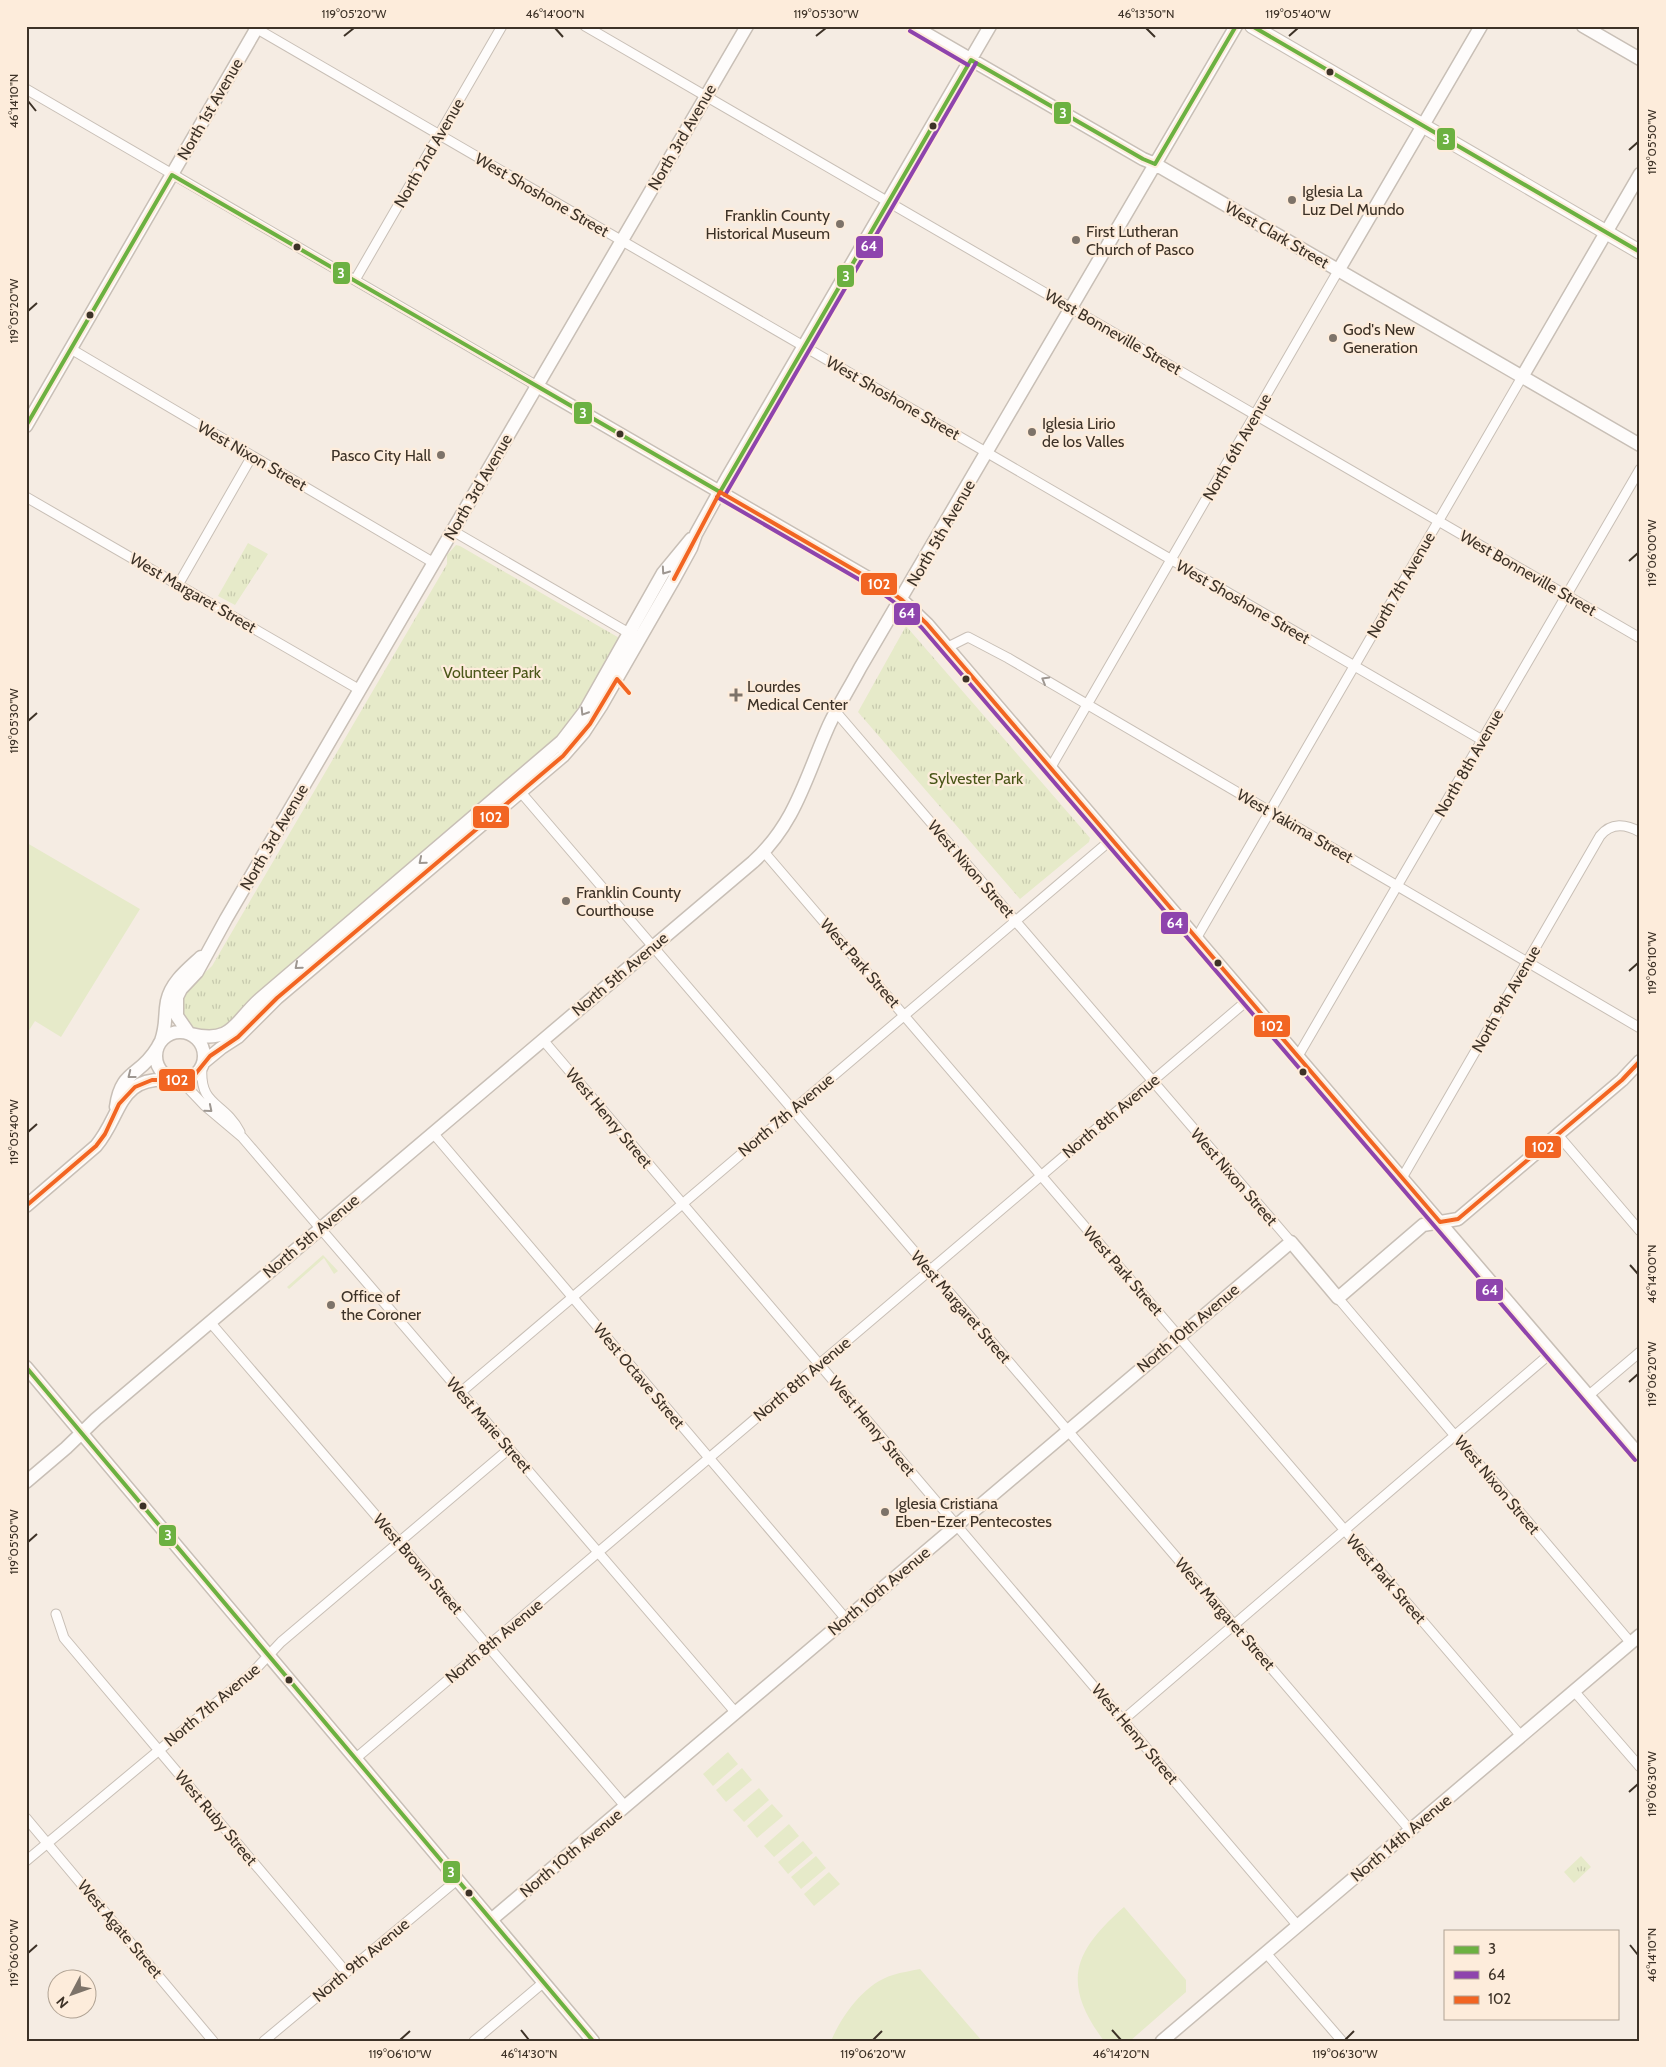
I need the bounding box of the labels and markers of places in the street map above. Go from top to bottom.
unlabelled marker [1325,67,1335,77]
unlabelled marker [928,121,938,131]
place label: Iglesia La Luz Del Mundo [1302,182,1405,219]
marker: Iglesia La Luz Del Mundo [1286,194,1298,206]
place label: Franklin County Historical Museum [706,206,830,243]
marker: Franklin County Historical Museum [834,218,846,230]
place label: First Lutheran Church of Pasco [1086,222,1194,259]
marker: First Lutheran Church of Pasco [1070,234,1082,246]
unlabelled marker [292,242,302,252]
unlabelled marker [85,310,95,320]
place label: God's New Generation [1343,320,1418,357]
marker: God's New Generation [1327,332,1339,344]
place label: Iglesia Lirio de los Valles [1042,414,1125,451]
marker: Iglesia Lirio de los Valles [1026,426,1038,438]
unlabelled marker [615,429,625,439]
place label: Pasco City Hall [331,446,431,465]
marker: Pasco City Hall [435,449,447,461]
unlabelled marker [961,674,971,684]
place label: Lourdes Medical Center [747,677,849,714]
marker: Lourdes Medical Center [729,688,743,702]
place label: Franklin County Courthouse [576,883,681,920]
marker: Franklin County Courthouse [560,895,572,907]
unlabelled marker [1213,958,1223,968]
unlabelled marker [1298,1067,1308,1077]
place label: Office of the Coroner [341,1287,422,1324]
marker: Office of the Coroner [325,1299,337,1311]
place label: Iglesia Cristiana Eben-Ezer Pentecostes [895,1494,1052,1531]
unlabelled marker [138,1501,148,1511]
marker: Iglesia Cristiana Eben-Ezer Pentecostes [879,1506,891,1518]
unlabelled marker [284,1675,294,1685]
unlabelled marker [464,1888,474,1898]

